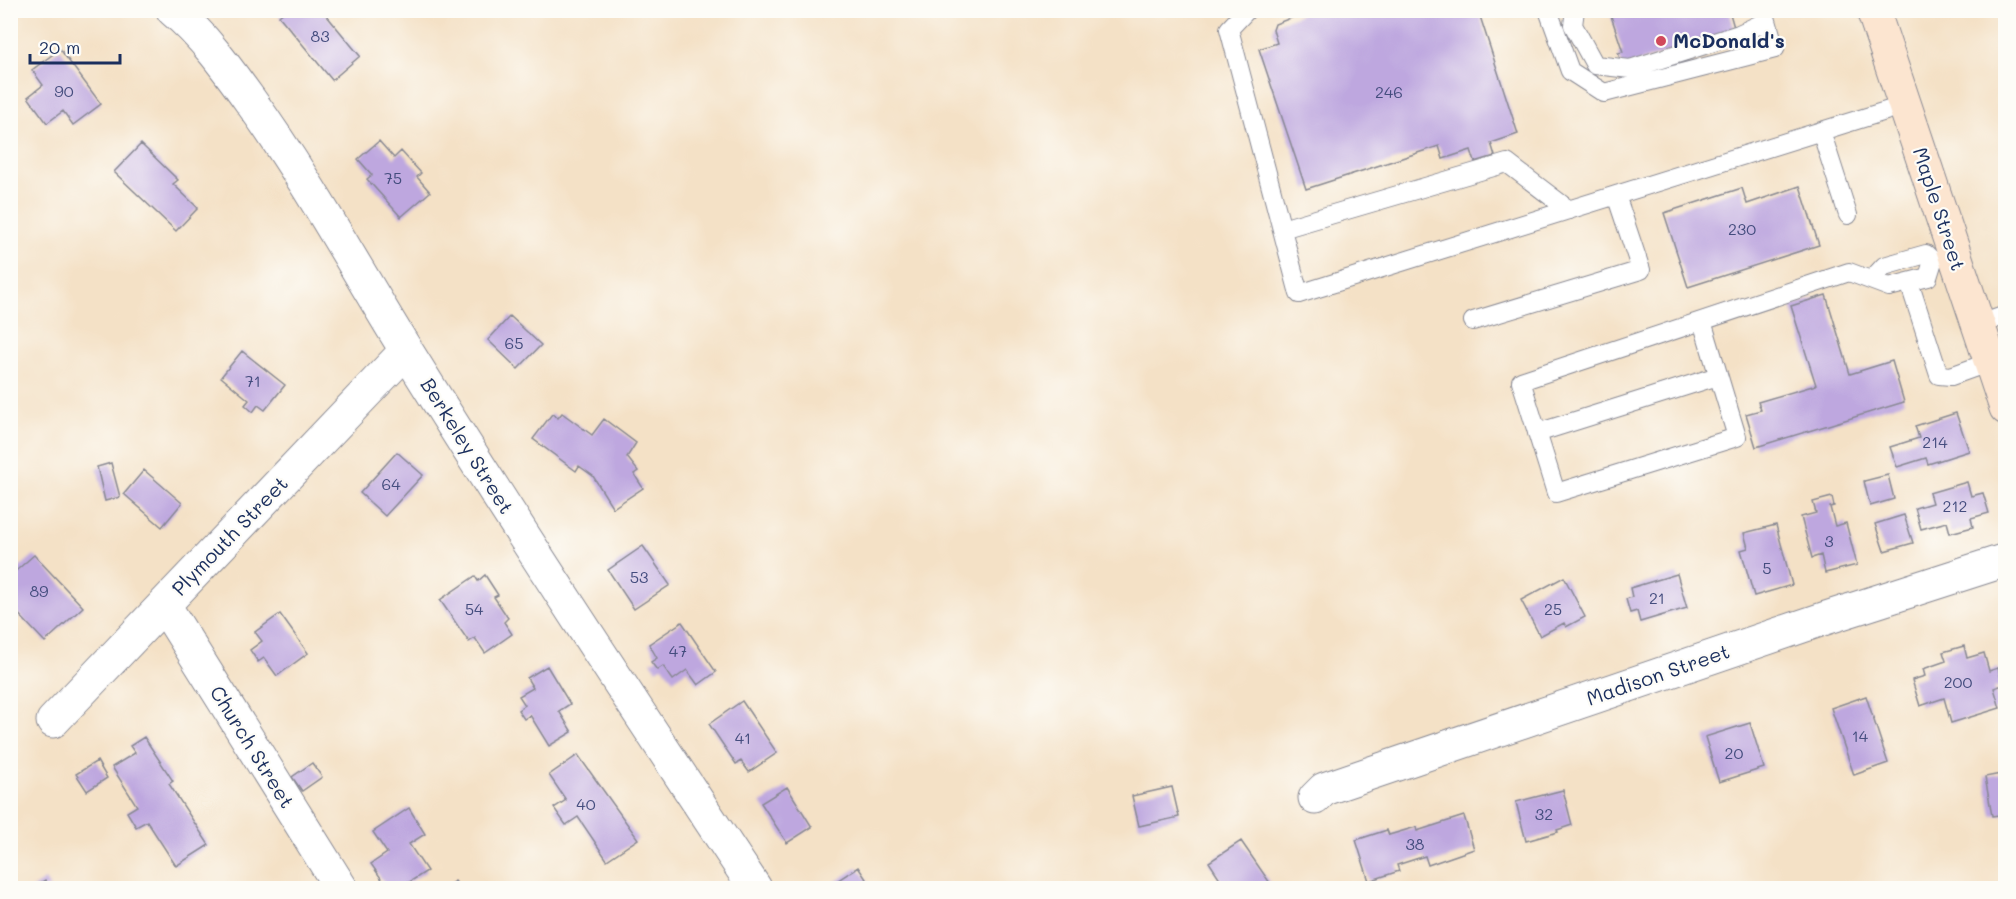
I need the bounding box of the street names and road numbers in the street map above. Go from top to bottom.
street label: Maple Street [1908,144,1972,274]
street label: Berkeley Street [416,373,520,518]
street label: Plymouth Street [166,470,293,601]
street label: Madison Street [1583,637,1733,711]
street label: Church Street [205,680,301,813]

